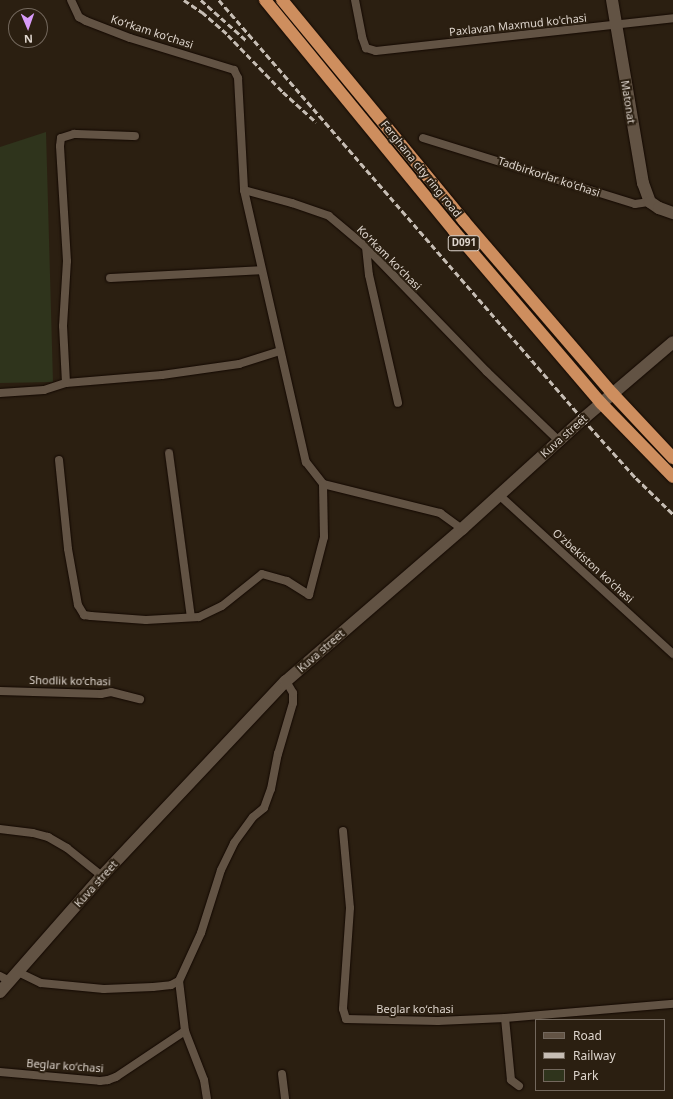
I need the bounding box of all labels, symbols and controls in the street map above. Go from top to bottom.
north arrow [8,8,48,48]
street label: Paxlavan Maxmud ko'chasi [449,11,587,39]
street label: Koʻrkam koʻchasi [109,12,195,52]
text: N [24,32,33,47]
street label: Matonat [618,79,638,125]
street label: Ferghana city ring road [378,118,464,220]
street label: Tadbirkorlar ko'chasi [496,154,602,200]
street label: Koʻrkam koʻchasi [354,223,424,293]
road number: D091 [447,235,481,251]
street label: Kuva street [538,412,590,460]
street label: O'zbekiston ko'chasi [550,526,636,606]
street label: Kuva street [295,627,347,675]
street label: Shodlik koʻchasi [29,674,111,688]
street label: Kuva street [72,858,120,910]
street label: Beglar koʻchasi [376,1002,454,1016]
legend [535,1019,665,1091]
text: Road [573,1027,602,1044]
text: Railway [573,1047,616,1064]
street label: Beglar koʻchasi [26,1057,104,1075]
text: Park [573,1067,598,1084]

